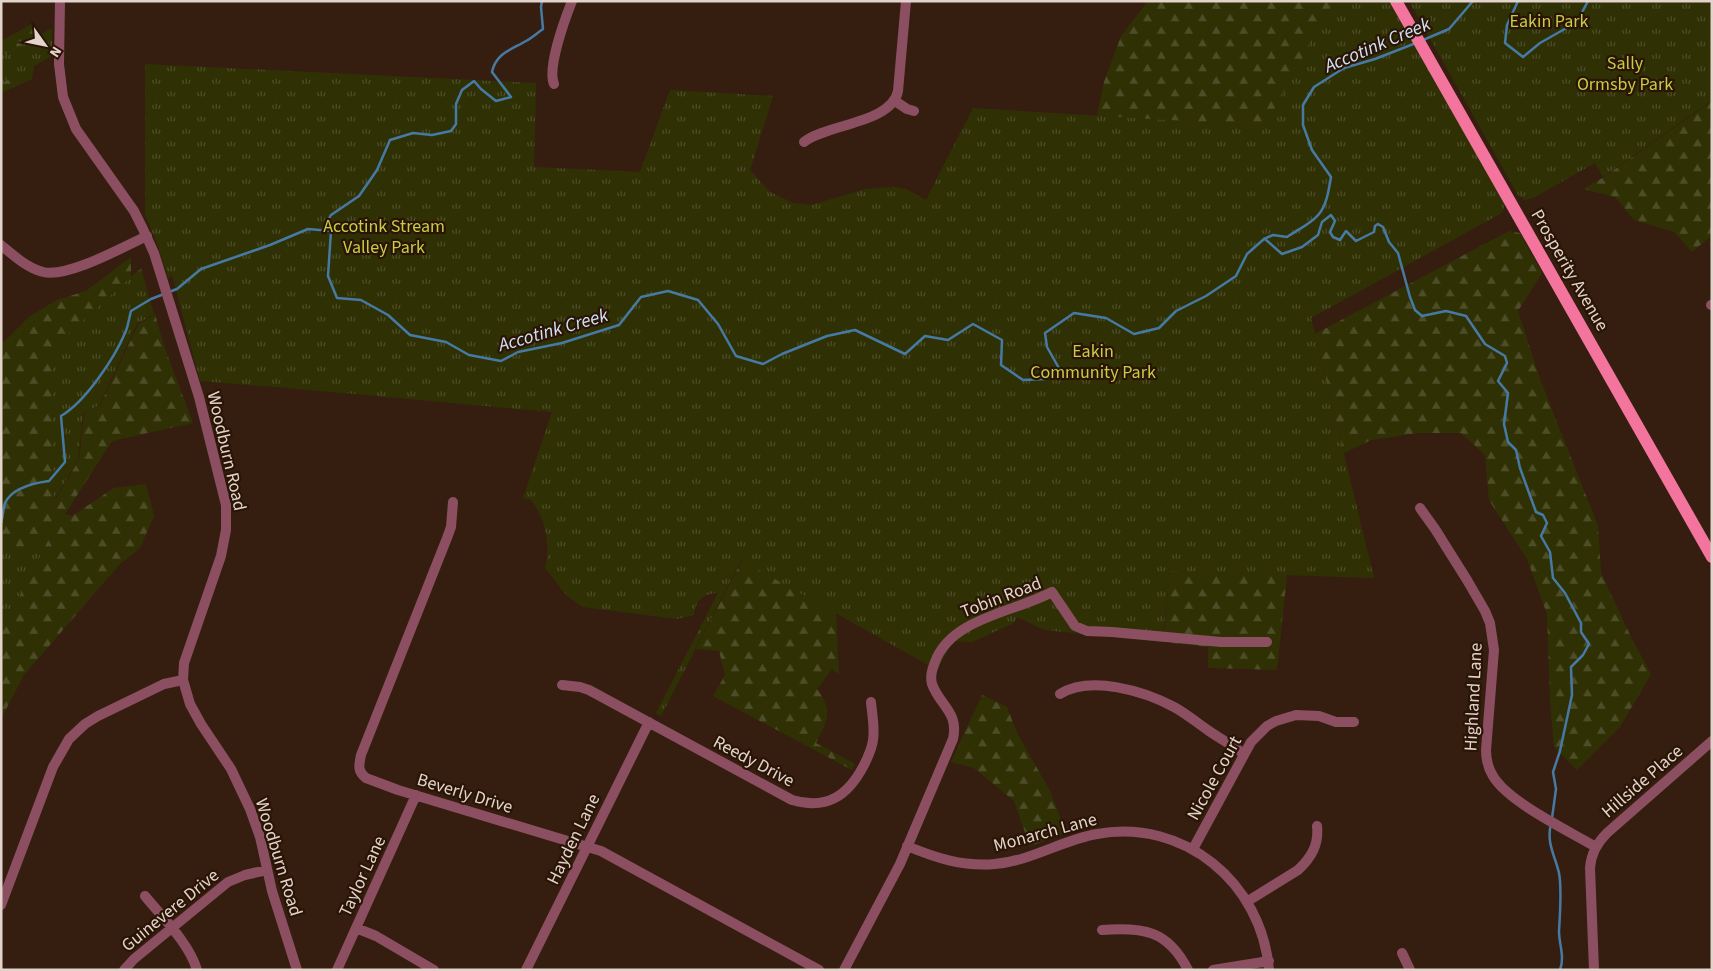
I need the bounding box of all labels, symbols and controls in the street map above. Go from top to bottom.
park label: Eakin Park [1510,9,1589,34]
water label: Accotink Creek [1319,10,1436,80]
north arrow [20,20,70,70]
text: N [44,42,66,61]
park label: Sally Ormsby Park [1577,51,1673,97]
street label: Prosperity Avenue [1525,205,1615,336]
park label: Accotink Stream Valley Park [323,214,445,260]
water label: Accotink Creek [494,302,612,359]
park label: Eakin Community Park [1030,339,1156,385]
street label: Woodburn Road [201,389,252,513]
street label: Tobin Road [957,571,1045,624]
street label: Highland Lane [1458,642,1489,752]
street label: Reedy Drive [709,730,799,793]
street label: Nicole Court [1181,732,1248,825]
street label: Hillside Place [1596,739,1688,824]
street label: Beverly Drive [414,767,516,820]
street label: Hayden Lane [541,790,606,889]
street label: Woodburn Road [249,795,308,919]
street label: Monarch Lane [991,807,1100,858]
street label: Taylor Lane [333,832,392,921]
street label: Guinevere Drive [116,863,224,958]

